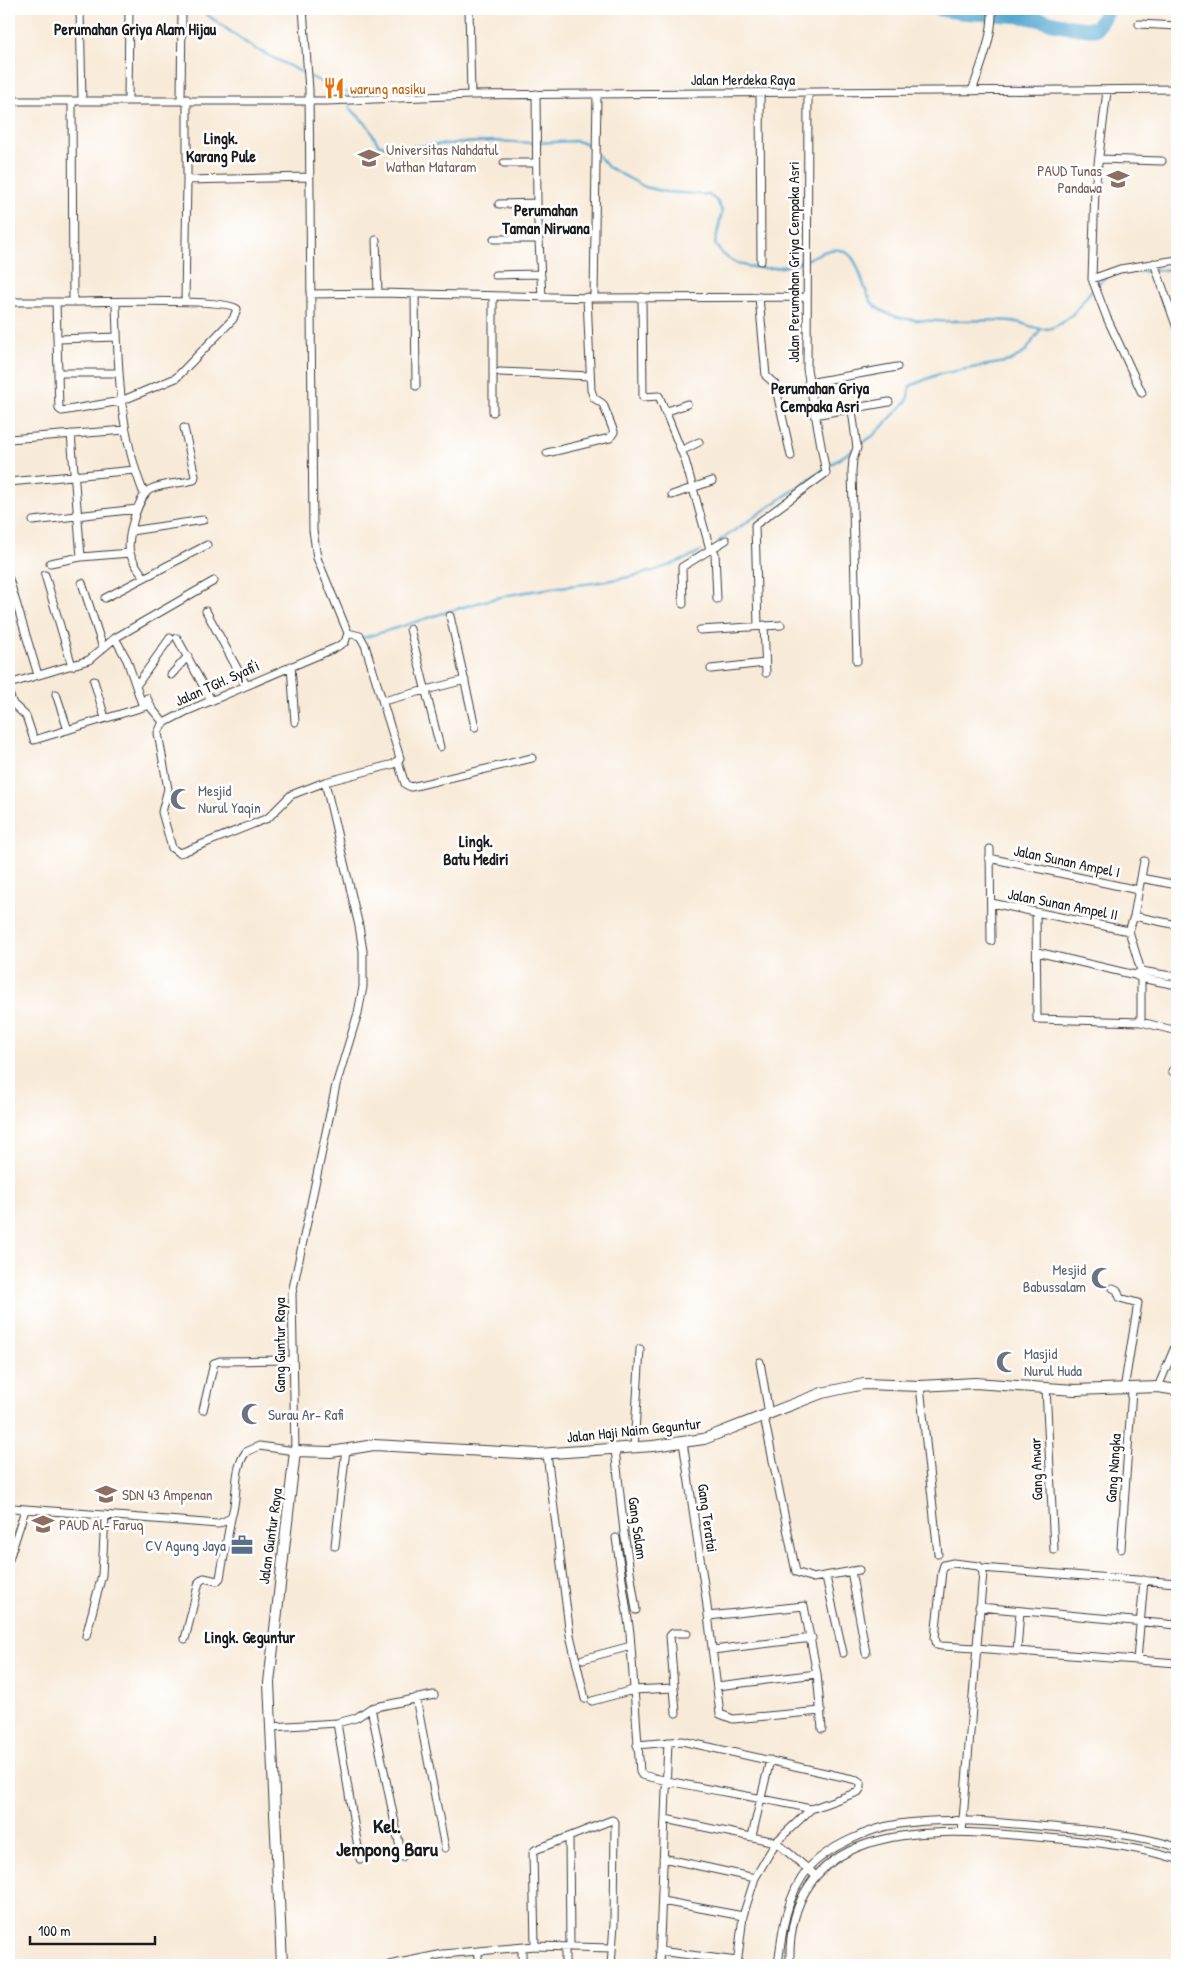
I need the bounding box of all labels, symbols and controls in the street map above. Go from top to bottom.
district label: Perumahan Griya Alam Hijau [54,18,217,41]
street label: Jalan Merdeka Raya [691,69,795,90]
restaurant icon: warung nasiku [321,75,347,101]
place label: warung nasiku [350,78,426,99]
district label: Lingk. Karang Pule [186,127,257,168]
place label: Universitas Nahdatul Wathan Mataram [386,139,499,177]
school or university icon: Universitas Nahdatul Wathan Mataram [356,145,382,171]
place label: PAUD Tunas Pandawa [1037,160,1102,198]
street label: Jalan Perumahan Griya Cempaka Asri [783,161,804,363]
school or university icon: PAUD Tunas Pandawa [1105,166,1131,192]
district label: Perumahan Taman Nirwana [501,199,590,239]
district label: Perumahan Griya Cempaka Asri [771,377,870,418]
street label: Jalan TGH. Syafi'i [171,655,263,711]
place label: Mesjid Nurul Yaqin [198,780,261,818]
mosque icon: Mesjid Nurul Yaqin [168,786,194,812]
district label: Lingk. Batu Mediri [443,830,509,870]
street label: Jalan Sunan Ampel I [1012,839,1122,883]
street label: Jalan Sunan Ampel II [1006,883,1120,925]
place label: Mesjid Babussalam [1023,1259,1086,1297]
mosque icon: Mesjid Babussalam [1089,1265,1115,1291]
street label: Gang Guntur Raya [269,1297,290,1393]
place label: Masjid Nurul Huda [1024,1343,1082,1381]
mosque icon: Masjid Nurul Huda [994,1349,1020,1375]
mosque icon: Surau Ar- Rafi [239,1401,265,1427]
place label: Surau Ar- Rafi [268,1404,343,1425]
street label: Jalan Haji Naim Geguntur [566,1412,703,1448]
street label: Gang Nangka [1100,1433,1126,1503]
street label: Gang Anwar [1024,1437,1048,1501]
school or university icon: SDN 43 Ampenan [93,1481,119,1507]
street label: Gang Teratai [693,1482,723,1554]
place label: SDN 43 Ampenan [122,1484,213,1505]
street label: Jalan Guntur Raya [253,1486,287,1585]
street label: Gang Salam [623,1495,653,1561]
school or university icon: PAUD Al- Faruq [30,1511,56,1537]
place label: PAUD Al- Faruq [59,1514,143,1535]
office icon: CV Agung Jaya [229,1532,255,1558]
place label: CV Agung Jaya [145,1535,226,1556]
district label: Lingk. Geguntur [205,1626,296,1649]
district label: Kel. Jempong Baru [336,1812,439,1863]
scale bar [30,1914,155,1946]
text: 100 m [38,1920,71,1941]

